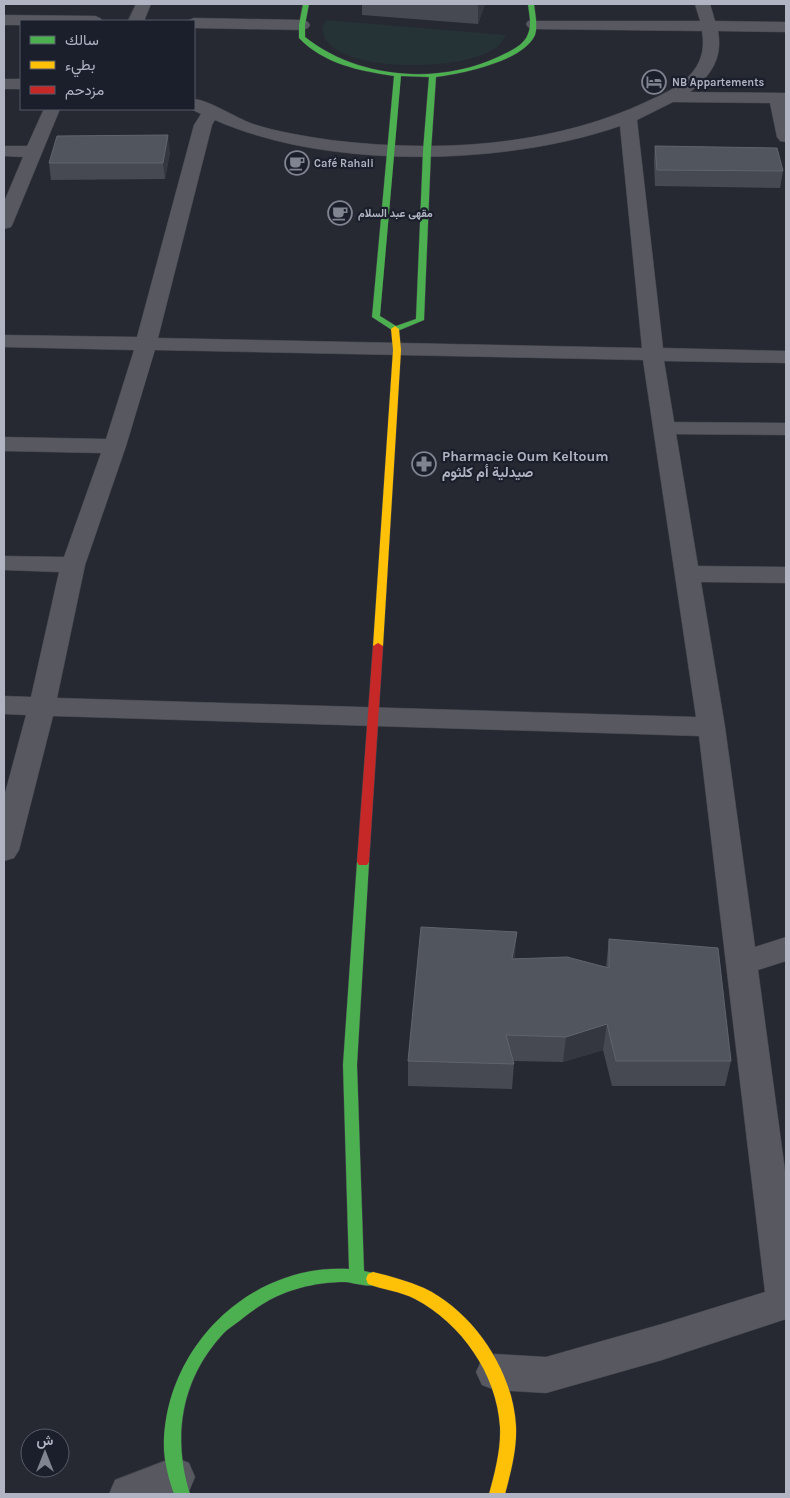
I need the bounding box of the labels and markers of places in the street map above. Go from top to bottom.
hotel icon: NB Appartements [641,69,667,95]
place label: NB Appartements [672,76,764,89]
cafe icon: Café Rahali [284,150,310,176]
place label: Café Rahali [314,157,374,170]
cafe icon: مقهى عبد السلام [327,200,353,226]
place label: مقهى عبد السلام [358,207,433,221]
place label: Pharmacie Oum Keltoum صيدلية أم كلثوم [442,448,609,481]
pharmacy icon: Pharmacie Oum Keltoum صيدلية أم كلثوم [411,451,437,477]

